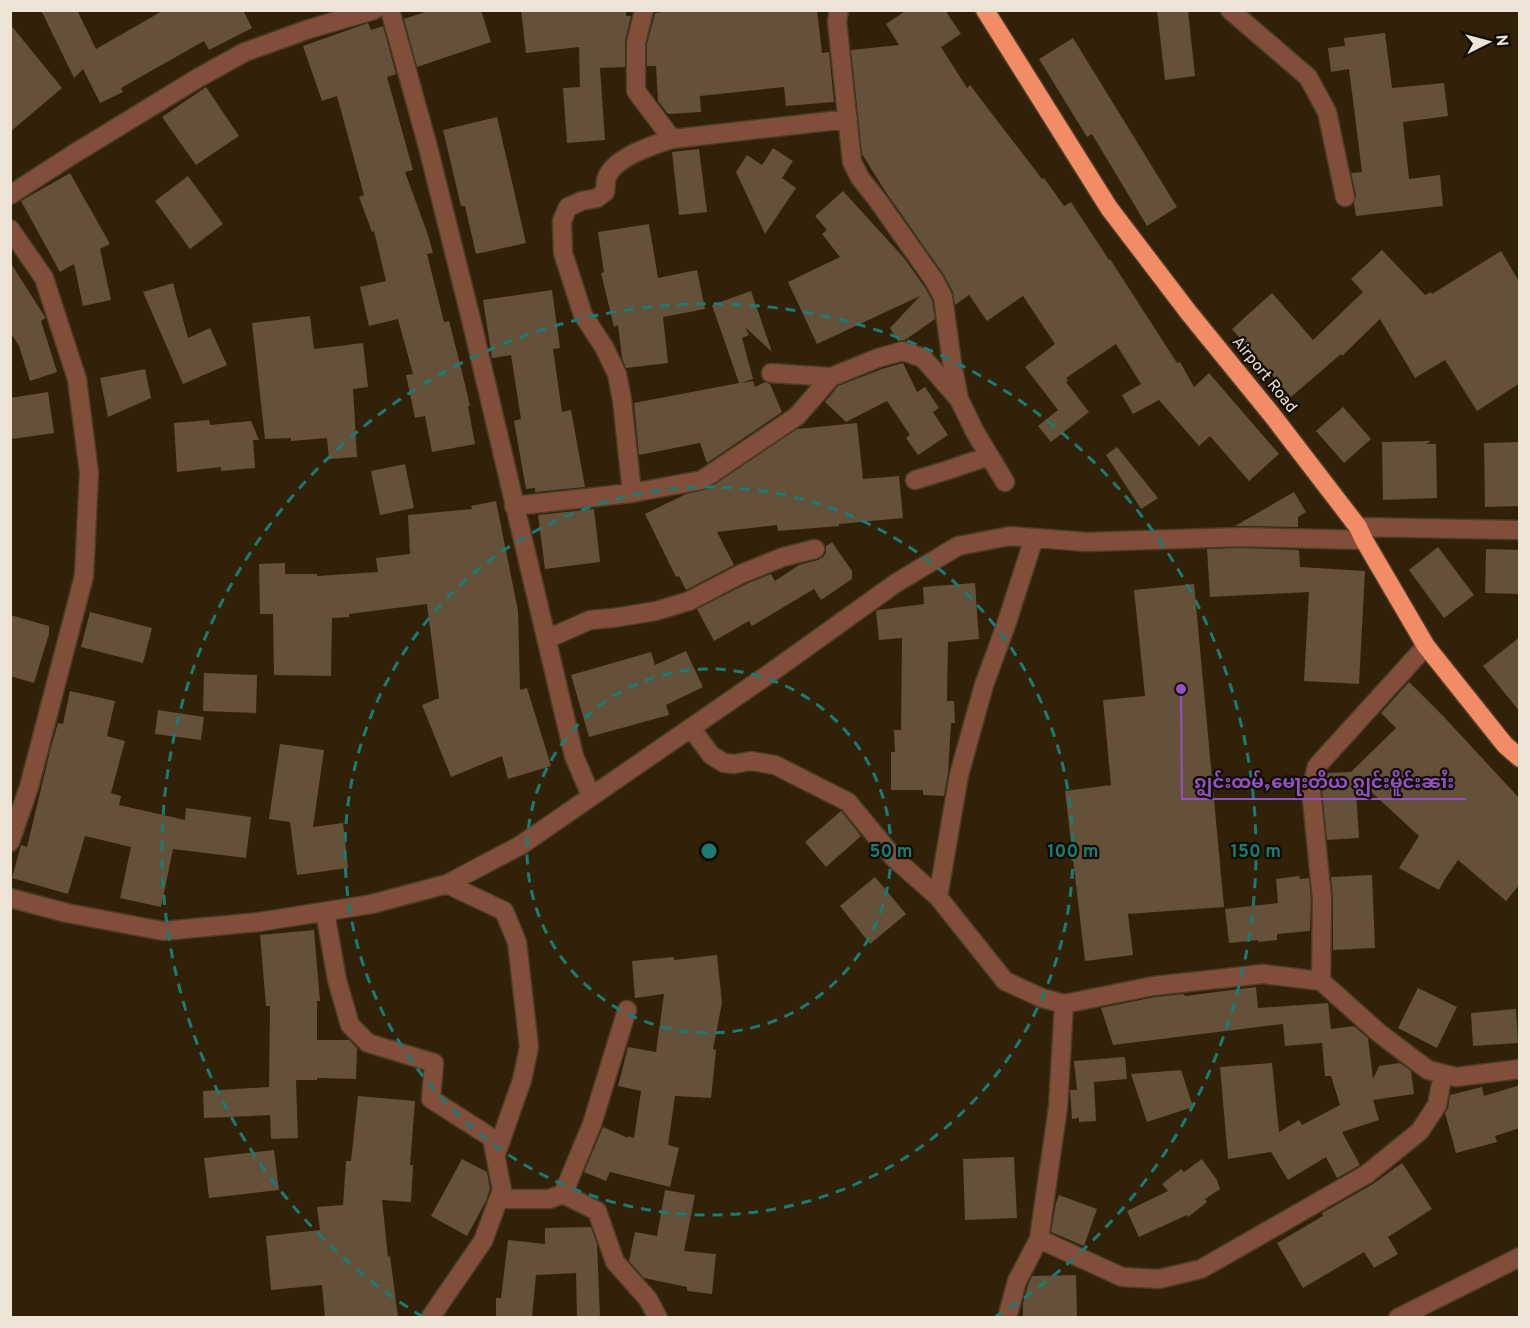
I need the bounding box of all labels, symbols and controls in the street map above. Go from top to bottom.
north arrow [1458,12,1518,72]
text: N [1490,34,1511,47]
street label: Airport Road [1227,333,1301,417]
callout: ၵျွင်းထမ်ႇမေႃးတိယ ၵျွင်းမိူင်းၼၢႆး [1182,763,1466,799]
text: ၵျွင်းထမ်ႇမေႃးတိယ ၵျွင်းမိူင်းၼၢႆး [1194,769,1454,798]
centre of rings [699,841,719,861]
text: 50 m [869,841,913,864]
text: 100 m [1047,841,1099,864]
text: 150 m [1231,841,1281,864]

